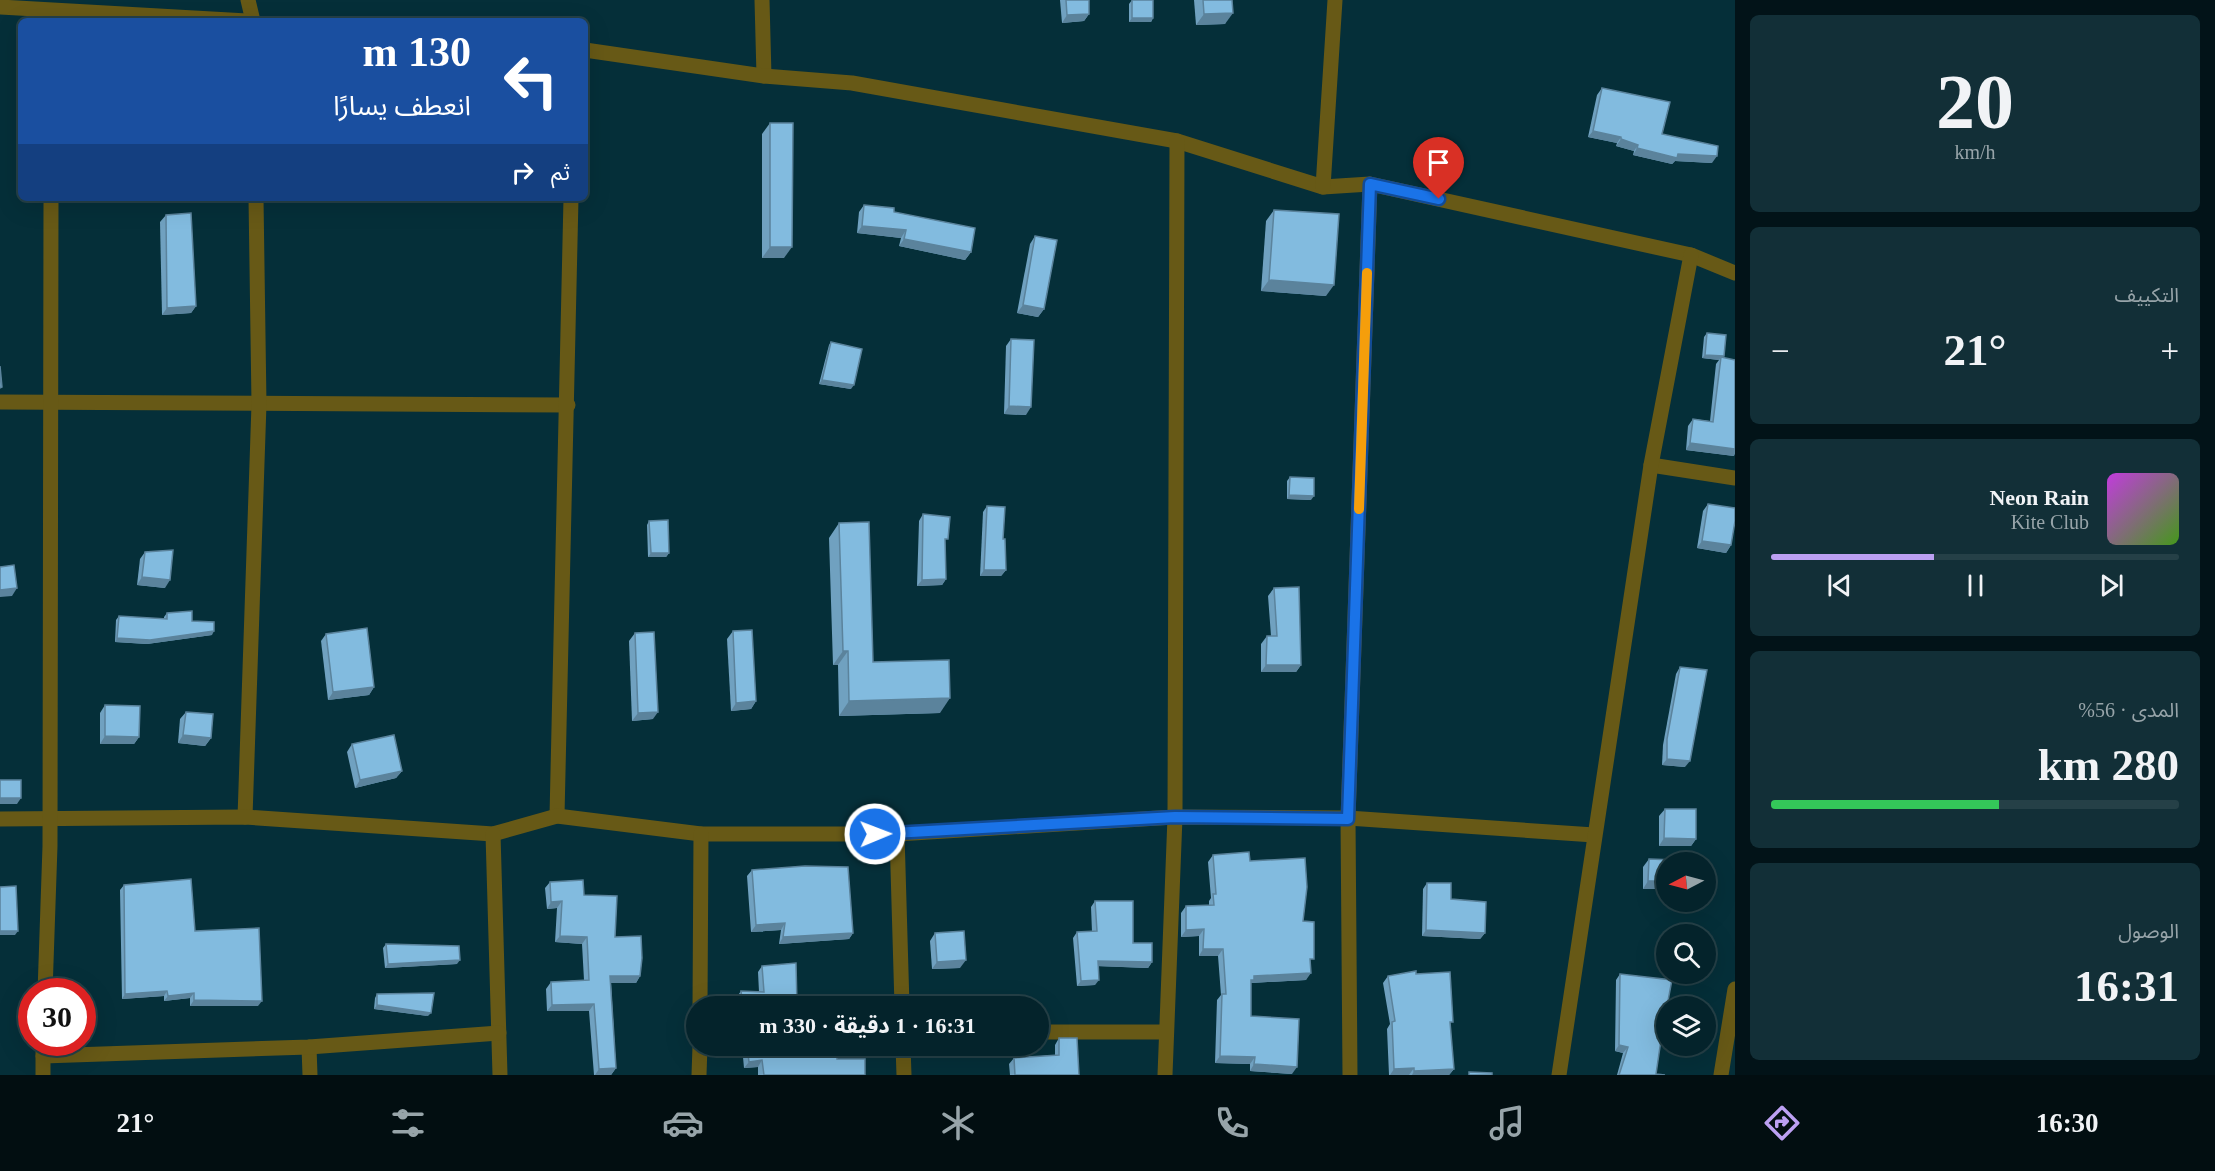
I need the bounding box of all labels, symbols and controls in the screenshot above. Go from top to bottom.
text: 130 m [363,29,471,75]
icon: left [492,42,570,120]
text: 20 [1936,58,2014,145]
text: انعطف يسارًا [333,91,471,121]
pin [1413,137,1464,199]
text: km/h [1954,141,1996,163]
icon: arrive [1422,146,1455,179]
icon: right [506,156,539,189]
text: ثم [551,160,570,185]
text: التكييف [2115,284,2179,306]
text: 21° [1944,325,2007,375]
text: − [1771,333,1790,369]
text: + [2160,333,2179,369]
text: Neon Rain [1989,485,2089,510]
text: Kite Club [2011,511,2089,533]
icon: previous [1823,569,1856,602]
icon: pause [1959,569,1992,602]
icon: next [2095,569,2128,602]
text: المدى · 56% [2078,699,2179,721]
text: 280 km [2038,740,2179,790]
position arrow [843,802,907,866]
north arrow [1656,852,1716,912]
map controls [1656,852,1716,1056]
text: الوصول [2118,920,2179,942]
button: search [1656,924,1716,984]
text: 16:31 [2074,961,2179,1011]
speed limit sign: 30 [18,978,96,1056]
button: layers [1656,996,1716,1056]
text: 16:31 · 1 دقيقة · 330 m [759,1013,976,1038]
icon: filters [387,1102,429,1144]
icon: car [662,1102,704,1144]
icon: climate [937,1102,979,1144]
icon: phone [1211,1102,1253,1144]
icon: music [1486,1102,1528,1144]
icon: directions [1761,1102,1803,1144]
text: 21° [116,1108,154,1138]
text: 16:30 [2036,1108,2099,1138]

